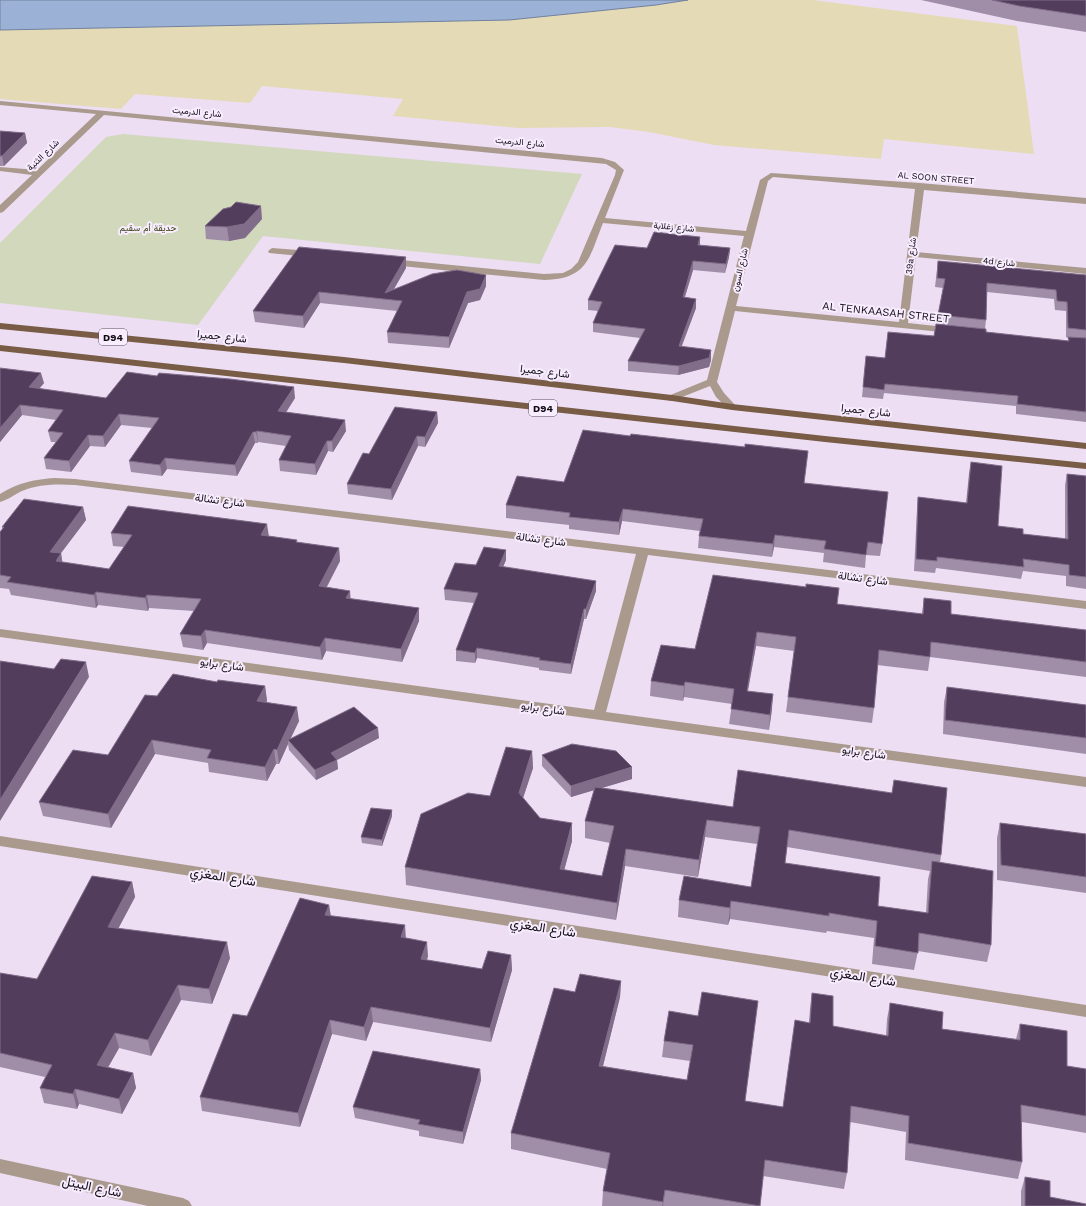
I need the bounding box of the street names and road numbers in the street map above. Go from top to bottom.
street label: شارع الدرميت [172,105,222,120]
street label: شارع الدرميت [495,135,545,150]
street label: شارع الثنية [25,137,62,173]
street label: AL SOON STREET [897,170,975,186]
street label: شارع زغلابة [653,220,695,235]
street label: 39a شارع [904,237,919,275]
street label: شارع السون [730,248,751,293]
street label: 4d شارع [982,256,1016,269]
street label: AL TENKAASAH STREET [822,299,951,326]
street label: شارع جميرا [196,327,248,347]
road number: D94 [99,329,127,345]
street label: شارع جميرا [519,362,571,382]
road number: D94 [529,400,557,416]
street label: شارع جميرا [840,401,892,421]
street label: شارع تشالة [194,491,246,511]
street label: شارع تشالة [515,530,567,550]
street label: شارع تشالة [837,569,889,589]
street label: شارع برايو [199,655,245,675]
street label: شارع برايو [520,699,566,719]
street label: شارع برايو [841,743,887,763]
street label: شارع المغزي [188,864,257,892]
street label: شارع المغزي [508,915,577,943]
street label: شارع المغزي [828,964,897,992]
street label: شارع البيتل [60,1173,123,1202]

